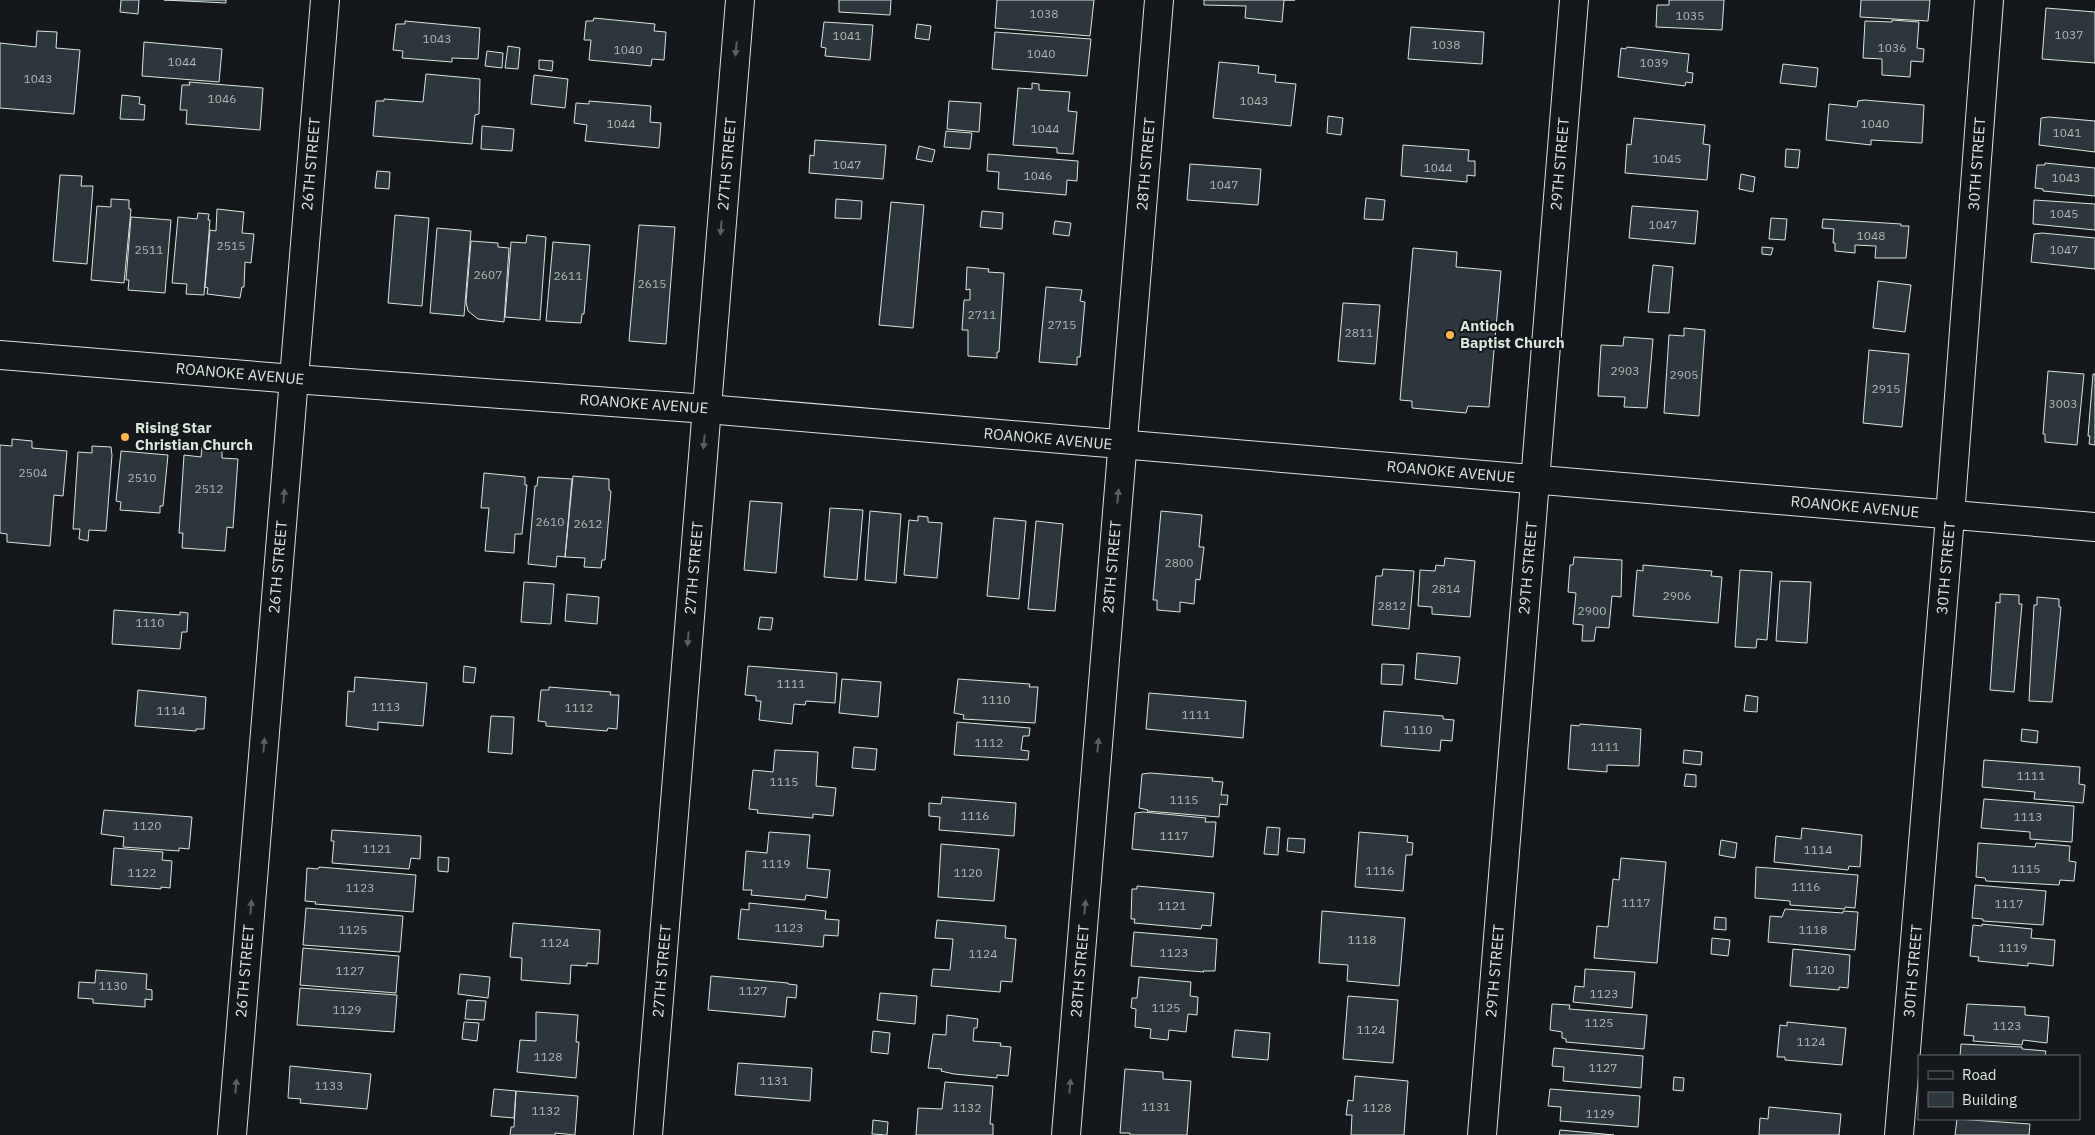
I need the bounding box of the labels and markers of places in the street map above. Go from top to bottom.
place label: Antioch Baptist Church [1460,316,1565,352]
marker: Antioch Baptist Church [1444,329,1456,341]
place label: Rising Star Christian Church [135,418,253,454]
marker: Rising Star Christian Church [119,431,131,443]

